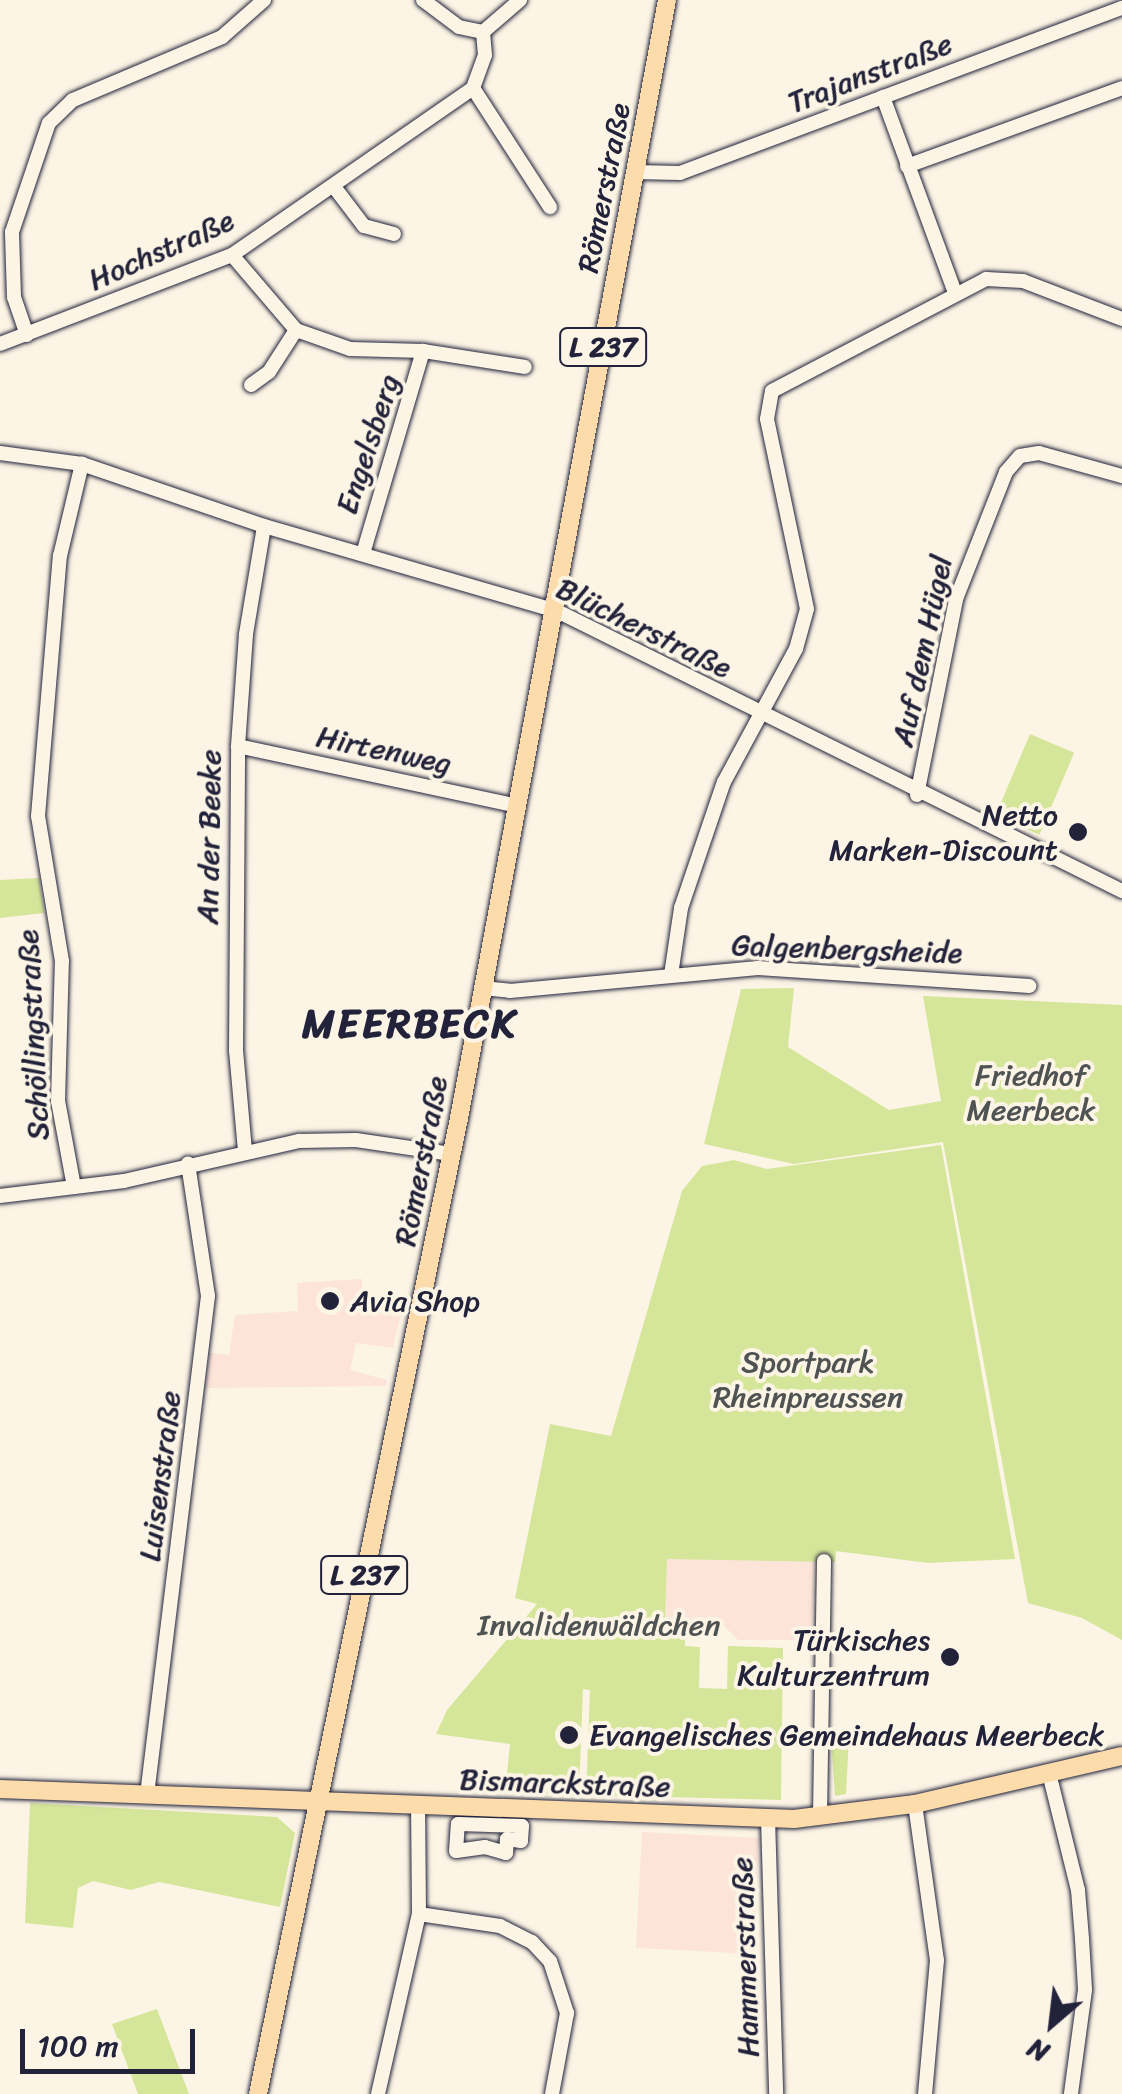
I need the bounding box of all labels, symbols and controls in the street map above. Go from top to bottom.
street label: Trajanstraße [783,25,957,121]
street label: Römerstraße [570,100,638,276]
street label: Hochstraße [83,202,239,298]
road number: L 237 [558,324,648,370]
street label: Engelsberg [329,370,407,518]
street label: Auf dem Hügel [884,552,960,750]
street label: Blücherstraße [551,570,737,686]
street label: Hirtenweg [313,718,455,782]
street label: An der Beeke [189,749,229,925]
place label: Netto Marken-Discount [829,797,1058,868]
marker: Netto Marken-Discount [1067,821,1089,843]
street label: Galgenbergsheide [731,927,963,971]
street label: Schöllingstraße [10,929,56,1141]
district label: MEERBECK [301,1000,519,1048]
park label: Friedhof Meerbeck [967,1057,1095,1128]
street label: Römerstraße [387,1073,455,1249]
place label: Avia Shop [350,1283,480,1319]
marker: Avia Shop [319,1290,341,1312]
park label: Sportpark Rheinpreussen [713,1344,903,1414]
street label: Luisenstraße [132,1389,188,1563]
road number: L 237 [319,1552,409,1598]
park label: Invalidenwäldchen [478,1607,720,1643]
place label: Türkisches Kulturzentrum [737,1622,930,1692]
marker: Türkisches Kulturzentrum [939,1646,961,1668]
place label: Evangelisches Gemeindehaus Meerbeck [589,1717,1105,1753]
marker: Evangelisches Gemeindehaus Meerbeck [558,1724,580,1746]
street label: Bismarckstraße [459,1761,671,1805]
street label: Hammerstraße [724,1856,766,2058]
north arrow [1002,1974,1102,2074]
scale bar [25,2009,200,2071]
text: 100 m [37,2019,119,2073]
text: N [1018,2025,1058,2077]

